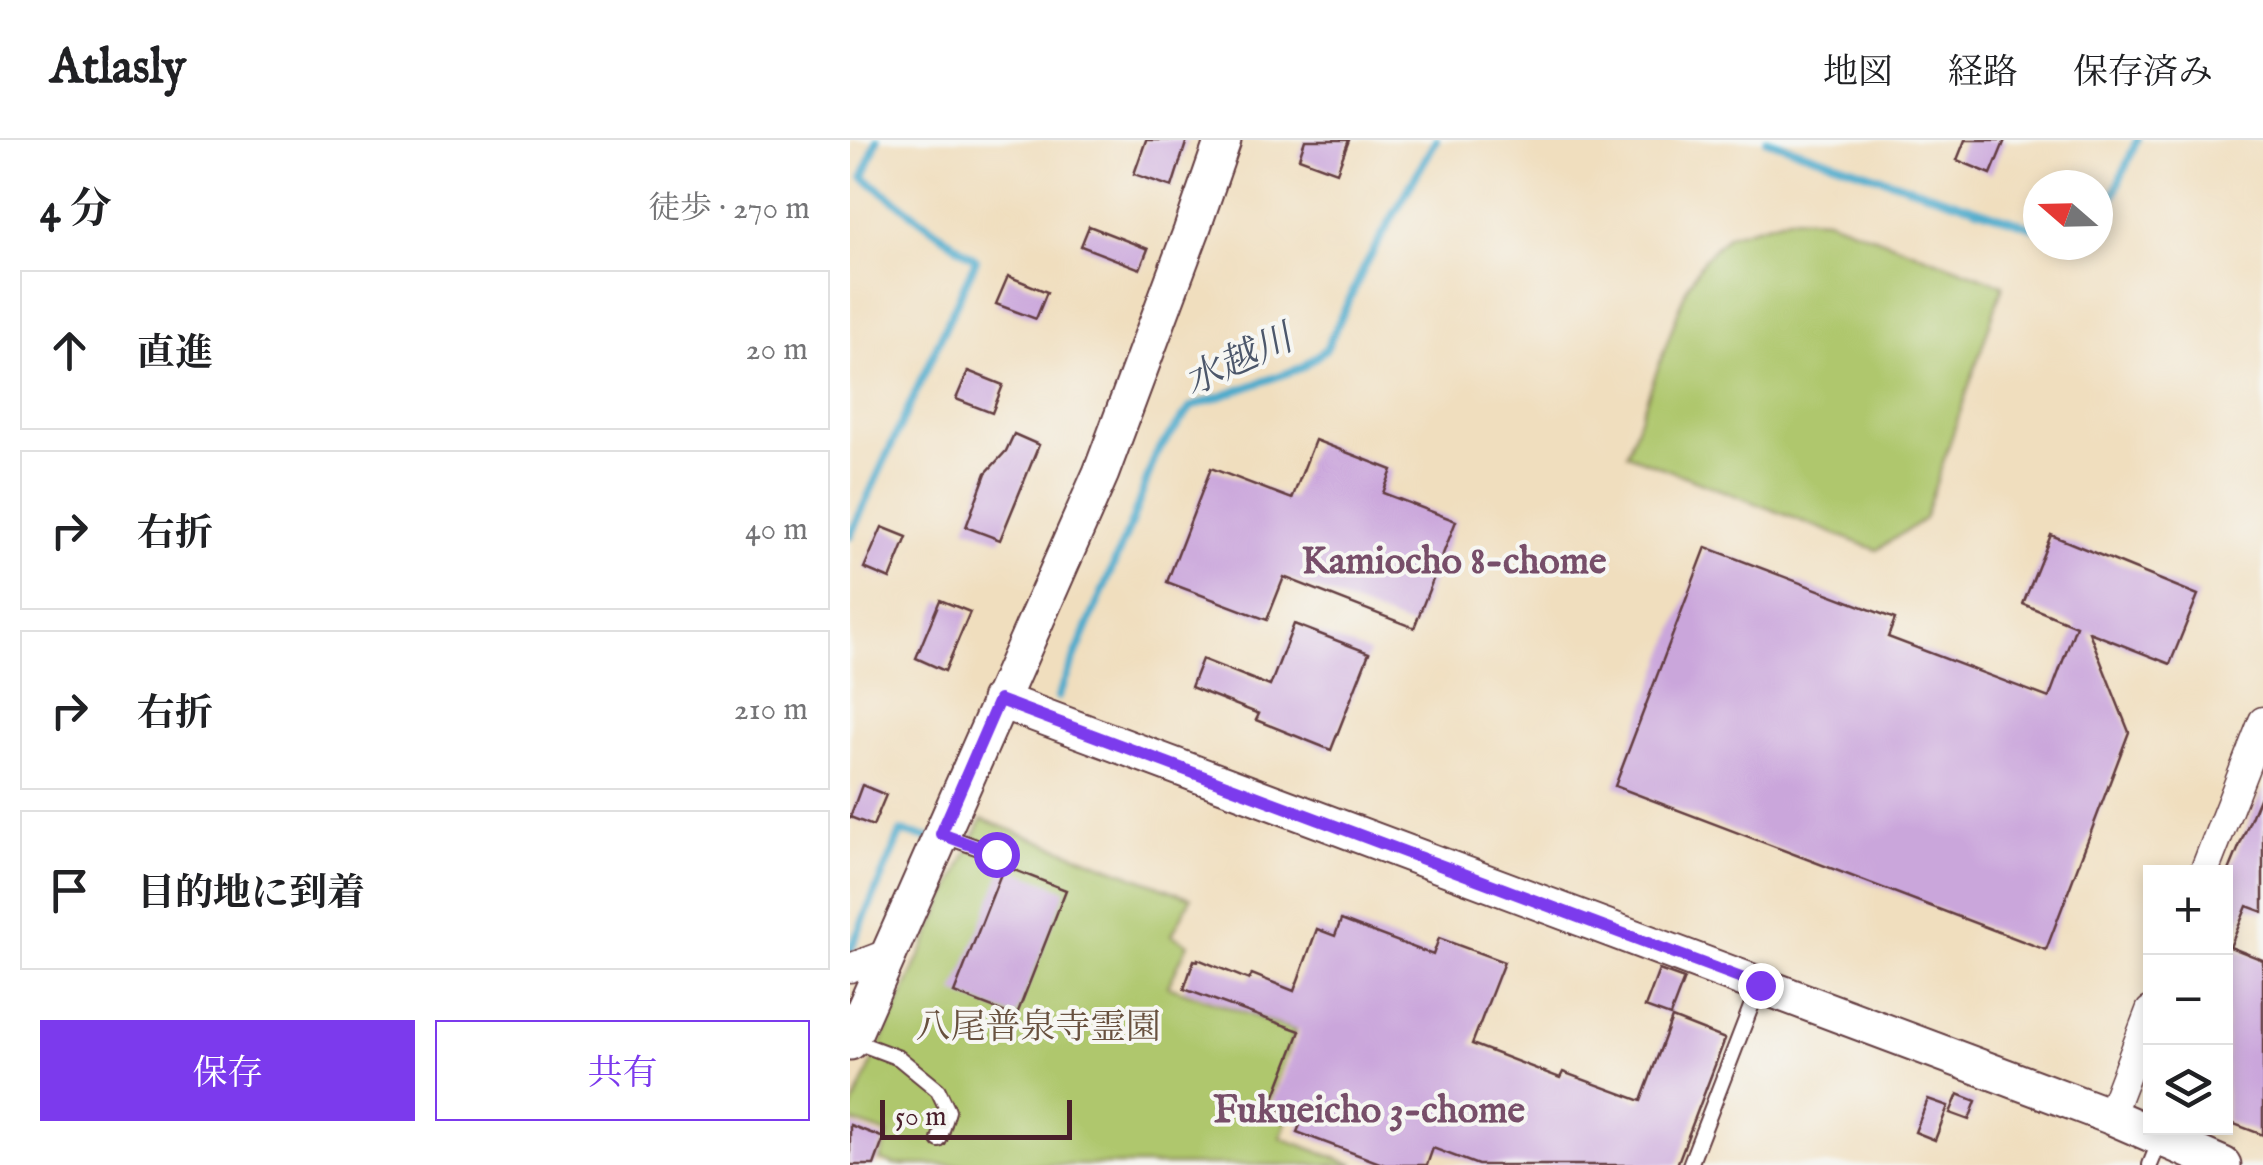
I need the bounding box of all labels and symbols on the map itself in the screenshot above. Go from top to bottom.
north arrow [2023,170,2113,260]
water label: 水越川 [1177,314,1304,408]
district label: Kamiocho 8-chome [1302,539,1607,587]
route start [974,832,1020,878]
route end [1738,963,1784,1009]
park label: 八尾普泉寺霊園 [915,1006,1161,1051]
district label: Fukueicho 3-chome [1213,1088,1525,1136]
scale bar [880,1095,1072,1140]

